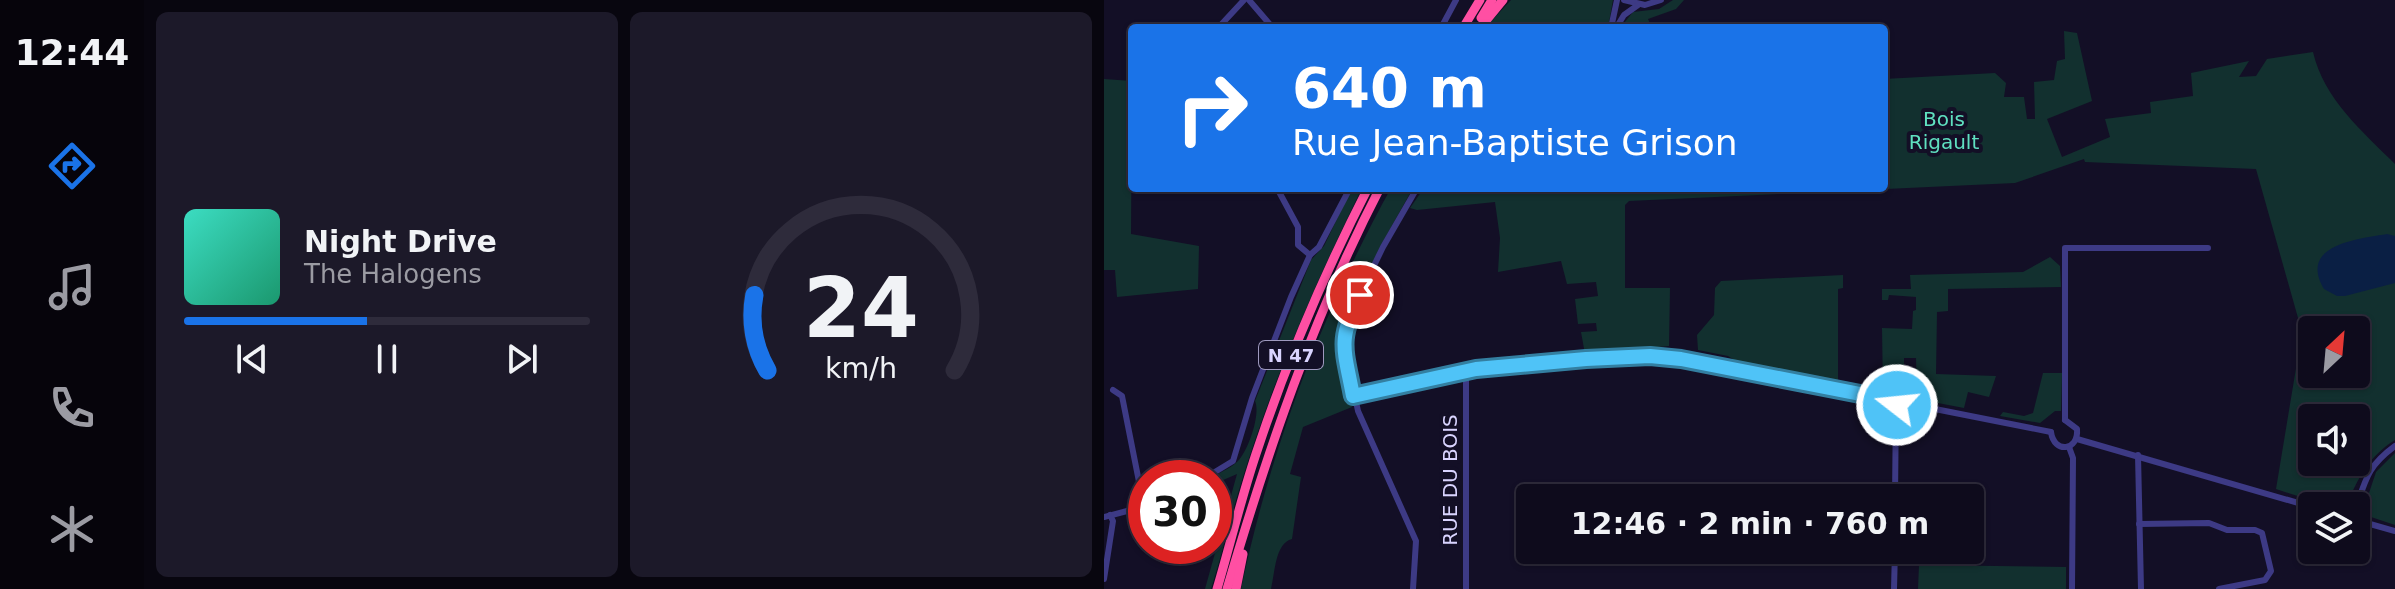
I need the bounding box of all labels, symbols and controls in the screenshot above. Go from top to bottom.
text: 12:44 [15,32,129,73]
text: 640 m [1292,55,1487,120]
icon: right [1160,56,1264,160]
park label: Bois Rigault [1909,107,1979,154]
text: Rue Jean-Baptiste Grison [1292,122,1738,163]
icon: directions [44,138,100,194]
text: Night Drive [304,224,497,259]
icon: music [44,259,100,315]
text: The Halogens [304,259,482,289]
text: 24 [803,259,919,356]
pin [1326,261,1394,329]
icon: arrive [1338,273,1382,317]
north arrow [2298,316,2370,388]
map controls [2298,316,2370,564]
icon: previous [230,337,274,381]
icon: pause [365,337,409,381]
icon: next [500,337,544,381]
road number: N 47 [1259,341,1323,369]
text: km/h [825,351,897,385]
position arrow [1855,363,1939,447]
icon: phone [44,380,100,436]
button: sound [2298,404,2370,476]
street label: RUE DU BOIS [1438,414,1462,546]
speed limit sign: 30 [1128,460,1232,564]
button: layers [2298,492,2370,564]
icon: climate [44,501,100,557]
text: 12:46 · 2 min · 760 m [1571,506,1929,541]

